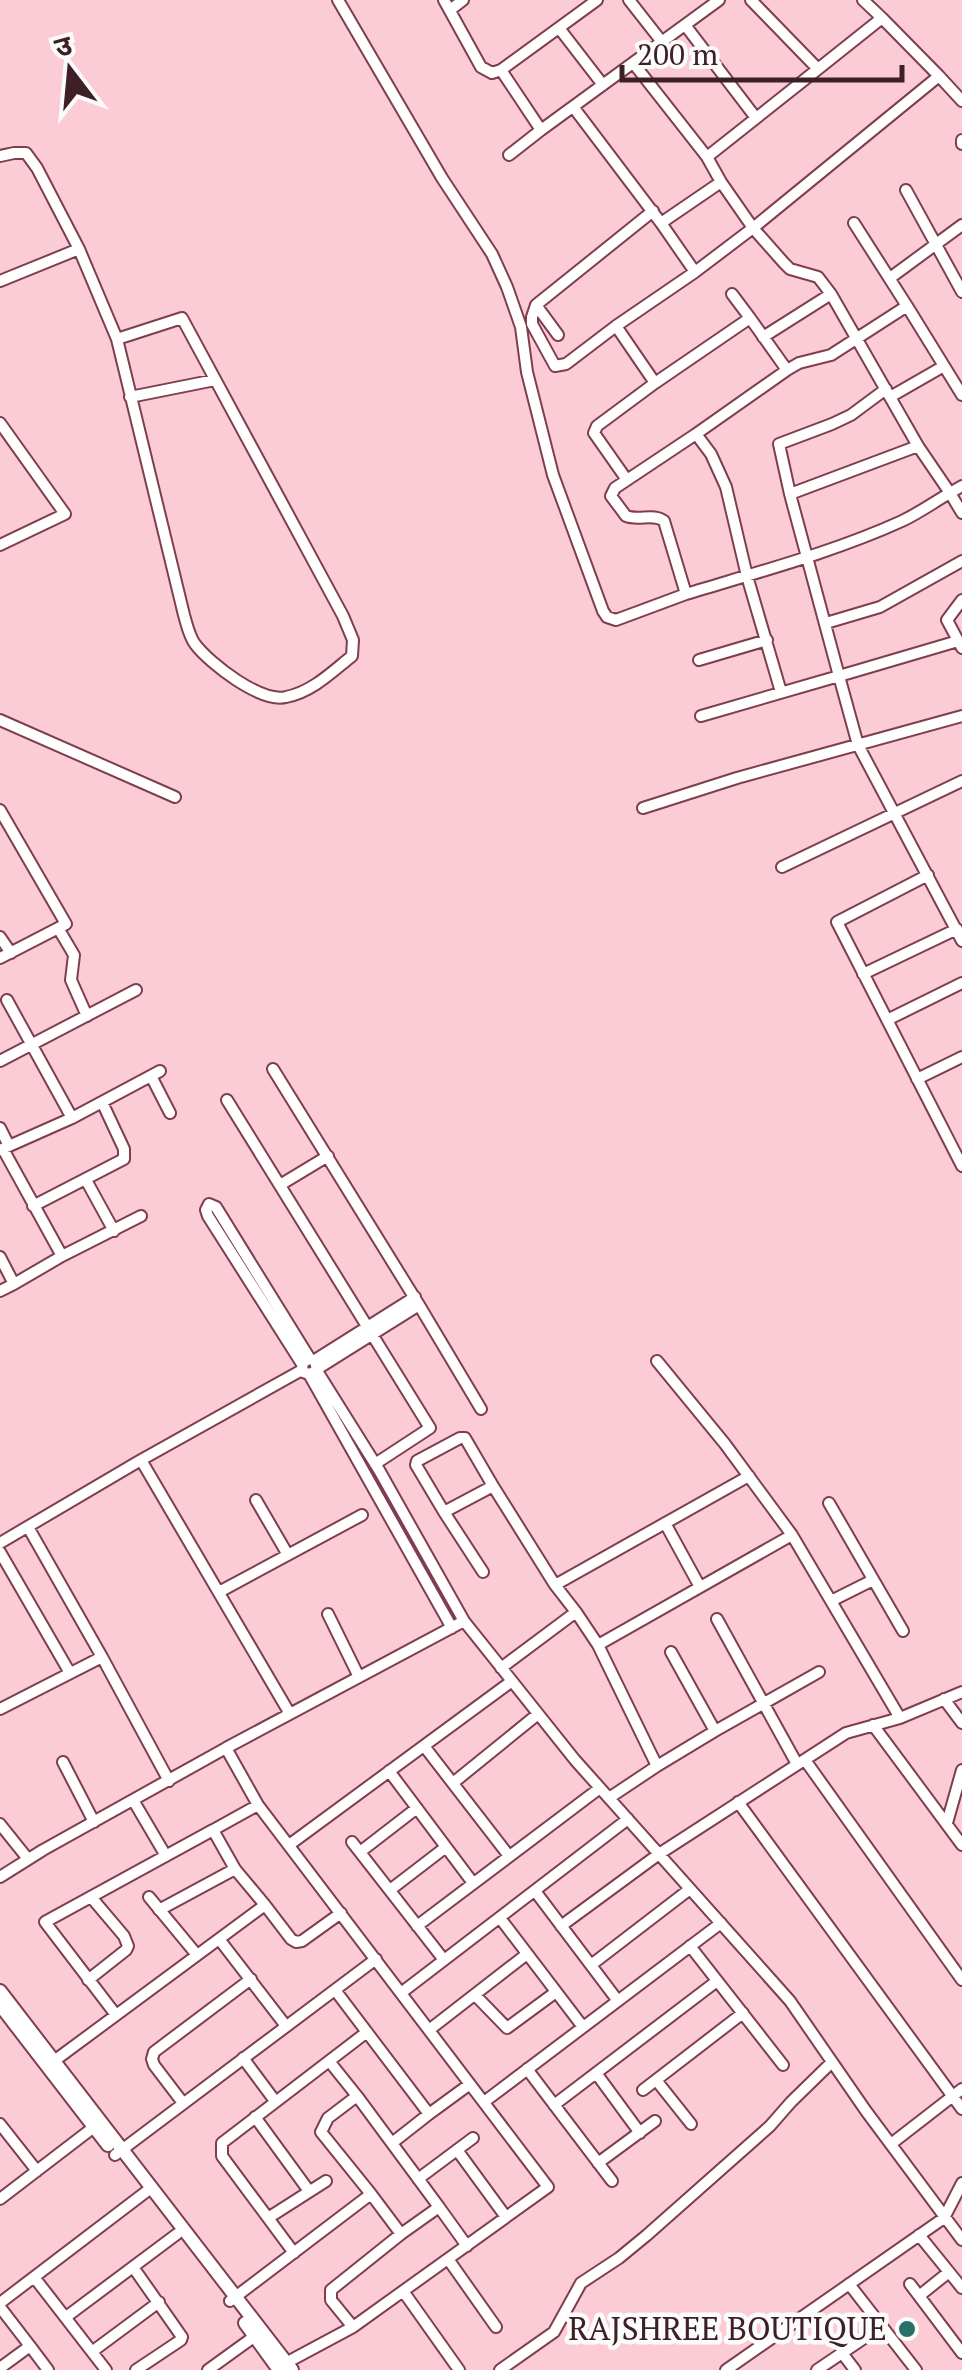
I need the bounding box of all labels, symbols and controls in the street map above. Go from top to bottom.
north arrow [20,20,120,120]
scale bar [622,20,902,82]
text: उ [50,25,77,66]
text: 200 m [637,34,718,74]
place label: RAJSHREE BOUTIQUE [568,2307,887,2349]
marker: RAJSHREE BOUTIQUE [896,2318,918,2340]

